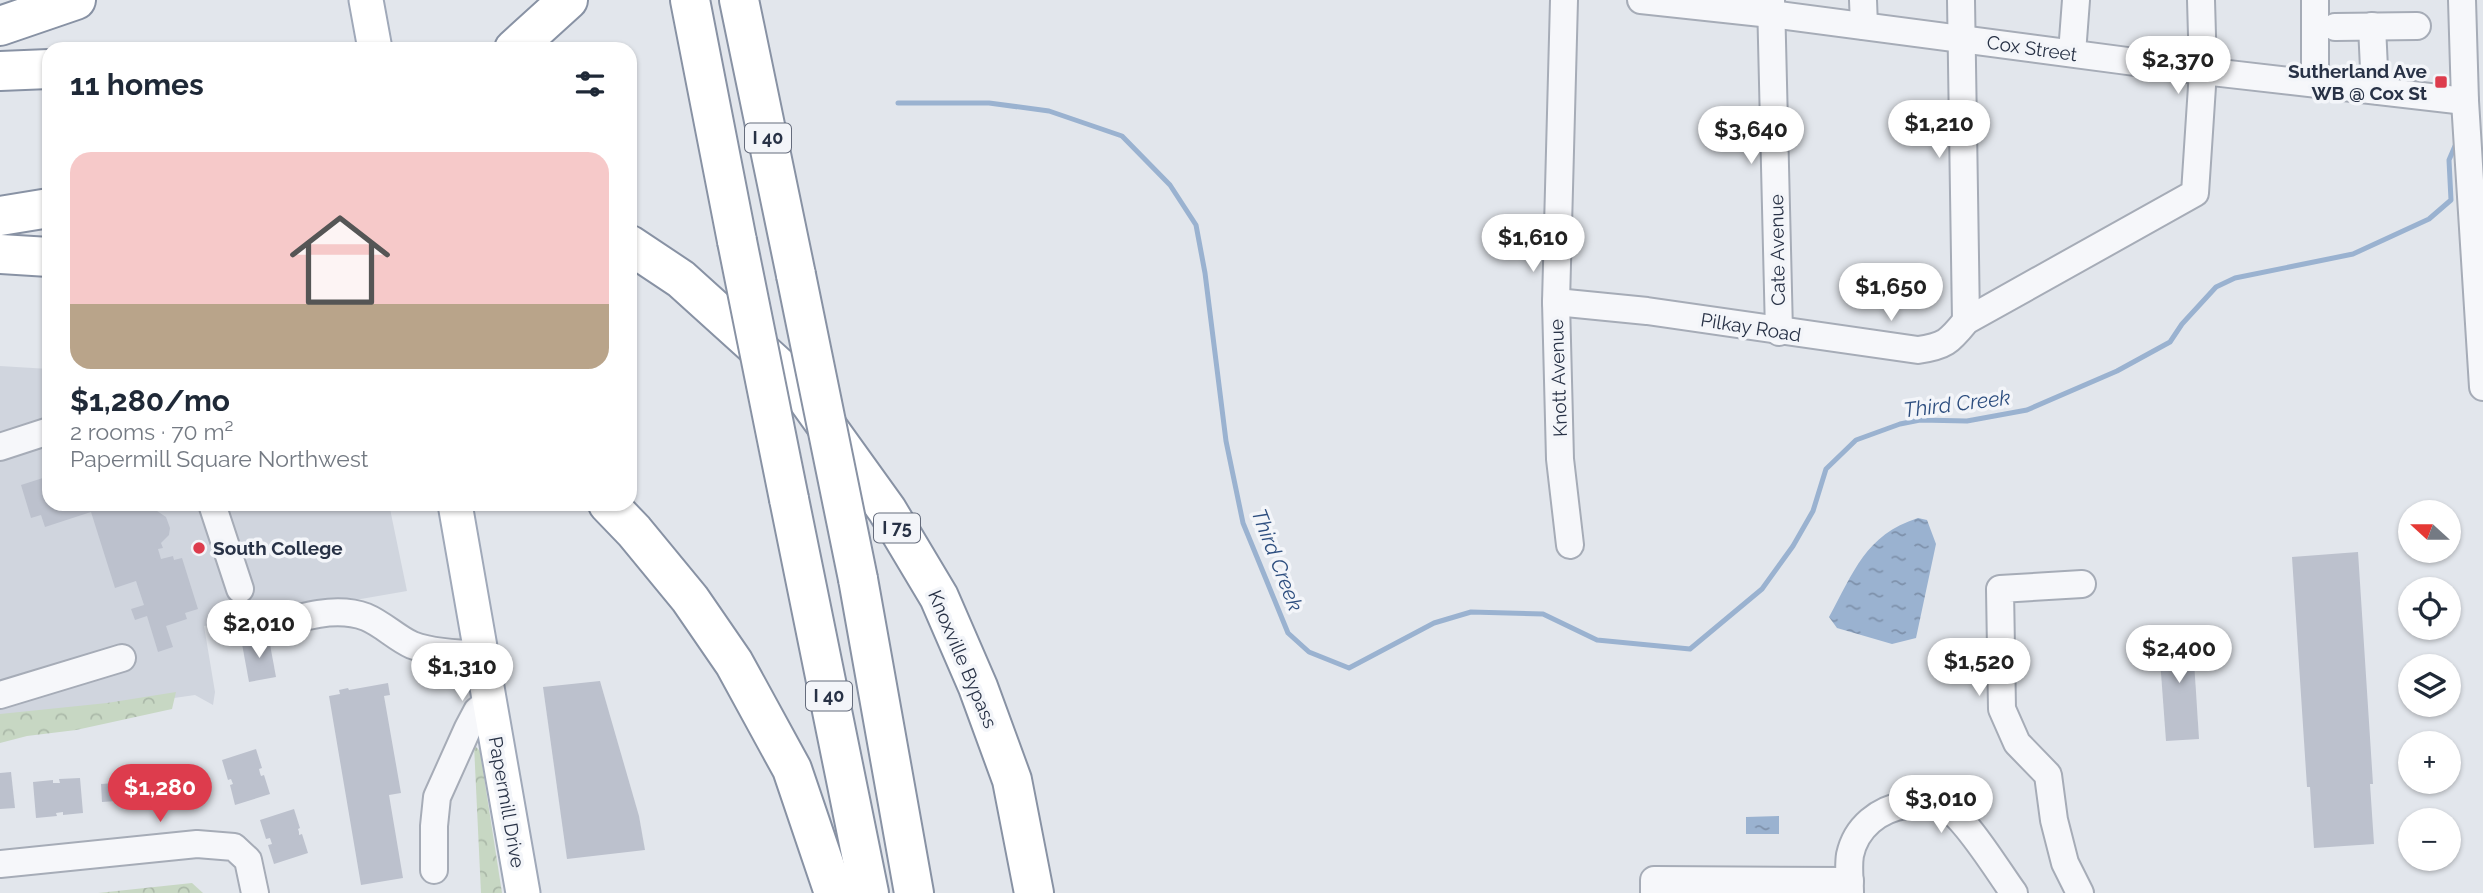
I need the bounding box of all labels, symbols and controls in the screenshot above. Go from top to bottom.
street label: Cox Street [1985,31,2079,65]
pin: $2,370 [2121,36,2235,96]
text: $2,370 [2142,45,2214,72]
place label: Sutherland Ave WB @ Cox St [2288,60,2428,104]
icon: filters [571,65,609,103]
text: 11 homes [70,67,204,102]
marker: Sutherland Ave WB @ Cox St [2433,74,2449,90]
pin: $1,210 [1882,100,1996,160]
pin: $3,640 [1694,106,1808,166]
text: $1,210 [1904,109,1974,136]
text: $3,640 [1714,115,1788,142]
road number: I 40 [745,124,791,153]
street label: Cate Avenue [1765,194,1789,306]
icon: home [277,197,403,323]
pin: $1,610 [1476,215,1590,274]
text: $1,610 [1498,223,1568,250]
pin: $1,650 [1834,264,1948,323]
text: $1,650 [1855,272,1927,299]
street label: Pilkay Road [1699,308,1803,346]
street label: Knott Avenue [1545,319,1571,437]
text: $1,280/mo [70,383,230,418]
water label: Third Creek [1902,385,2012,422]
text: 2 rooms · 70 m² [70,418,233,445]
text: Papermill Square Northwest [70,445,368,472]
north arrow [2398,500,2460,564]
map controls [2398,500,2461,871]
water label: Third Creek [1247,505,1308,615]
road number: I 75 [874,514,920,542]
place label: South College [213,537,343,559]
marker: South College [191,540,207,556]
button: locate [2398,577,2461,640]
street label: Knoxville Bypass [924,587,1002,731]
pin: $2,010 [202,600,316,660]
text: $2,010 [223,609,295,636]
pin: $2,400 [2122,626,2236,685]
text: $2,400 [2142,634,2216,661]
pin: $1,520 [1922,638,2036,698]
pin: $1,310 [405,644,519,703]
text: $1,520 [1943,647,2015,674]
text: $1,310 [427,652,497,679]
button: layers [2398,654,2461,717]
road number: I 40 [806,682,852,710]
button: + [2398,731,2461,794]
street label: Papermill Drive [485,735,529,869]
pin: $1,280 [103,764,217,824]
text: $1,280 [124,773,196,800]
pin: $3,010 [1884,776,1998,835]
text: $3,010 [1905,784,1977,811]
button: − [2398,808,2461,871]

